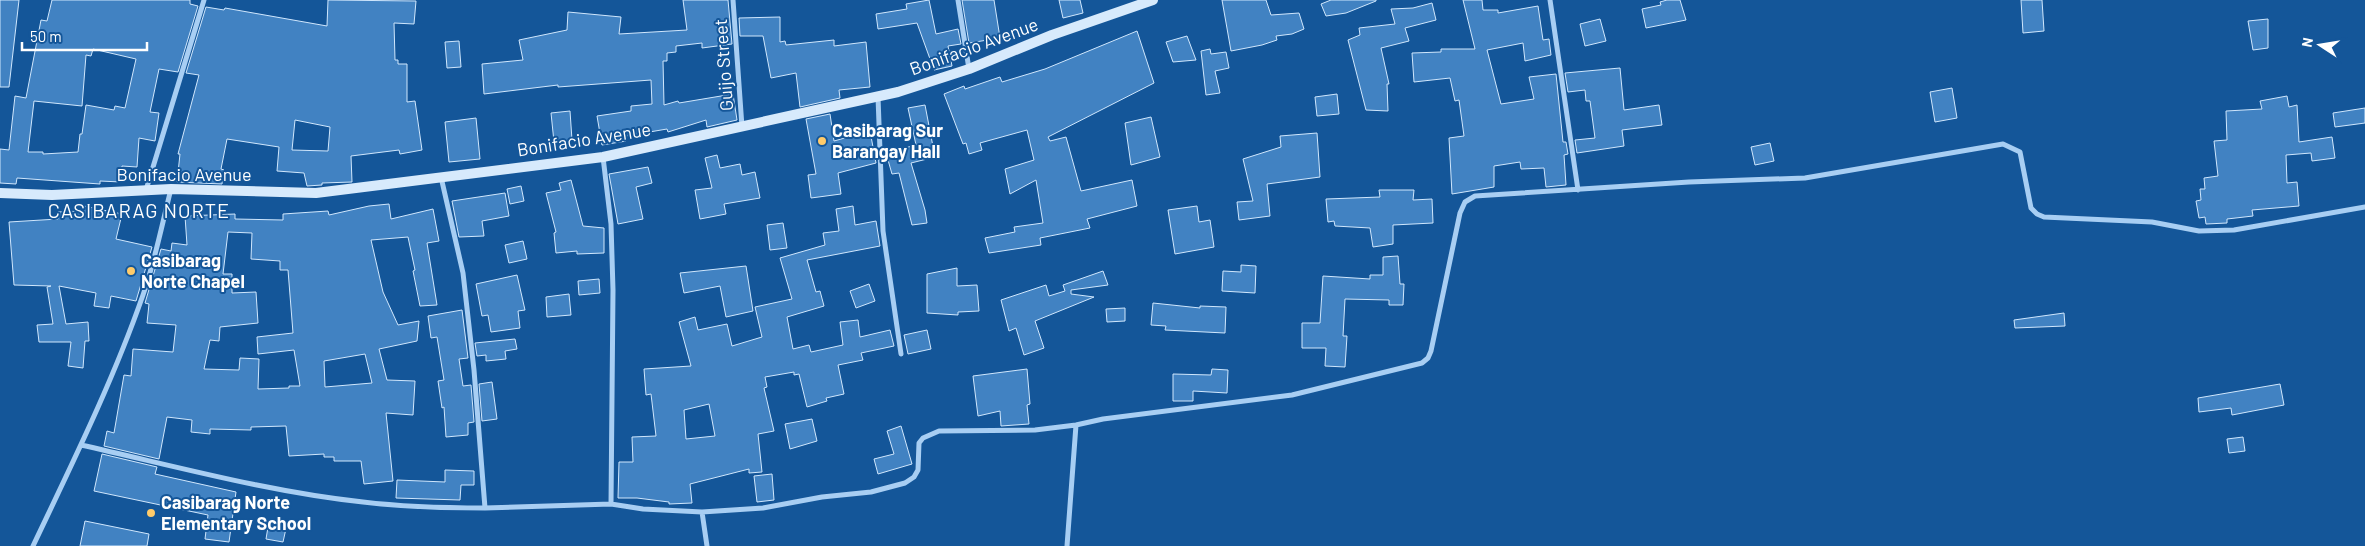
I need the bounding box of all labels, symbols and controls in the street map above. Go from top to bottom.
street label: Bonifacio Avenue [906,13,1041,80]
street label: Guijo Street [709,18,737,112]
scale bar [22,20,148,52]
north arrow [2295,20,2345,70]
text: 50 m [30,27,62,45]
text: N [2298,36,2316,49]
street label: Bonifacio Avenue [515,118,652,160]
place label: Casibarag Sur Barangay Hall [832,119,943,162]
marker: Casibarag Sur Barangay Hall [816,135,828,147]
street label: Bonifacio Avenue [116,163,252,185]
district label: CASIBARAG NORTE [48,198,230,222]
place label: Casibarag Norte Chapel [141,249,245,292]
marker: Casibarag Norte Chapel [125,265,137,277]
place label: Casibarag Norte Elementary School [161,491,311,534]
marker: Casibarag Norte Elementary School [145,507,157,519]

